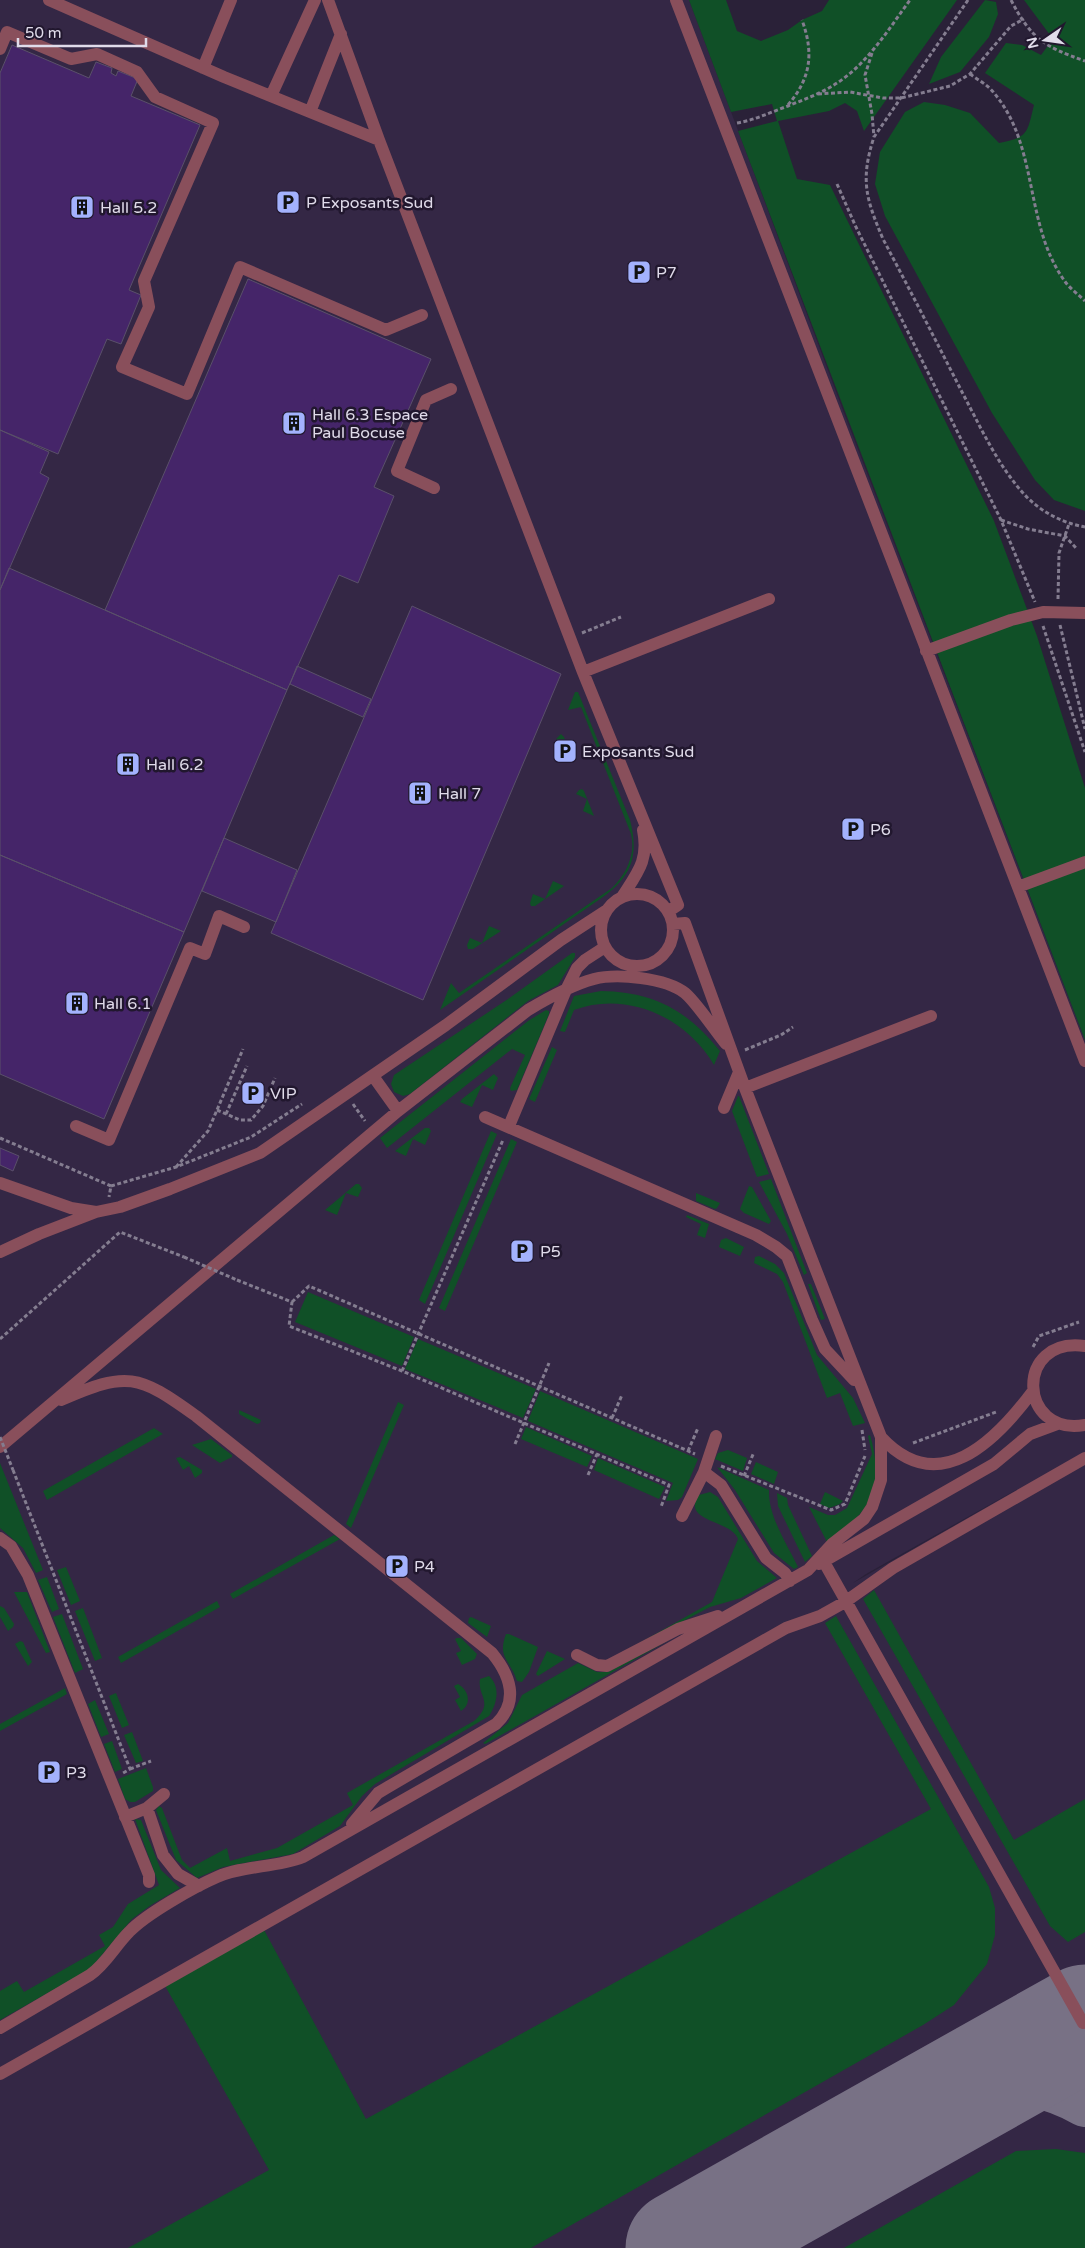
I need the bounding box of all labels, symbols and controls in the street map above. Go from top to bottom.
scale bar [18,15,145,47]
north arrow [1020,15,1070,65]
text: 50 m [25,24,62,42]
text: N [1023,35,1042,50]
parking icon: P Exposants Sud [275,189,301,215]
place label: P Exposants Sud [306,193,433,213]
building icon: Hall 5.2 [69,194,95,220]
place label: Hall 5.2 [100,198,157,218]
parking icon: P7 [626,259,652,285]
place label: P7 [656,263,677,283]
place label: Hall 6.3 Espace Paul Bocuse [312,405,428,443]
building icon: Hall 6.3 Espace Paul Bocuse [281,410,307,436]
parking icon: Exposants Sud [552,738,578,764]
place label: Exposants Sud [582,742,694,762]
building icon: Hall 6.2 [115,751,141,777]
place label: Hall 6.2 [146,755,203,775]
building icon: Hall 7 [407,780,433,806]
place label: Hall 7 [438,784,481,804]
parking icon: P6 [840,816,866,842]
place label: P6 [870,820,891,840]
building icon: Hall 6.1 [64,990,90,1016]
place label: Hall 6.1 [94,994,151,1014]
parking icon: VIP [240,1080,266,1106]
place label: VIP [270,1084,297,1104]
parking icon: P5 [509,1238,535,1264]
place label: P5 [540,1242,561,1262]
parking icon: P4 [384,1553,410,1579]
place label: P4 [414,1557,435,1577]
parking icon: P3 [36,1759,62,1785]
place label: P3 [66,1763,87,1783]

